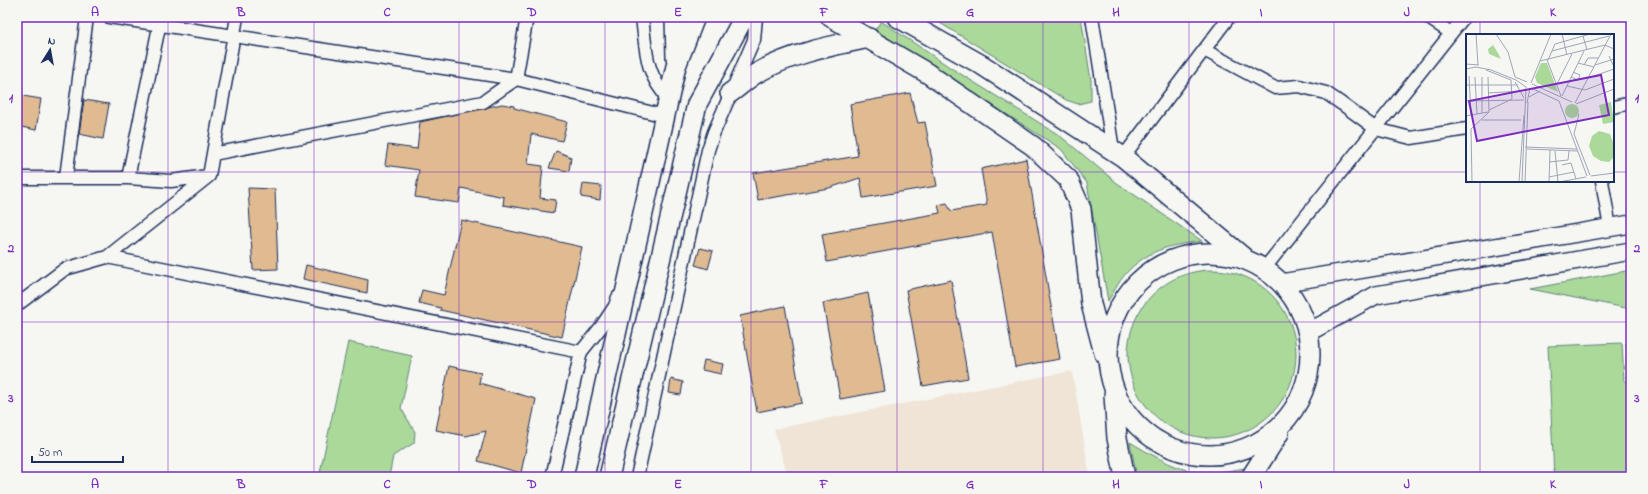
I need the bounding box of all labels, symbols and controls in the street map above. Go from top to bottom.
text: A [91,3,99,22]
text: B [236,3,246,22]
text: C [383,3,391,22]
text: D [526,3,537,22]
text: E [674,3,682,22]
text: F [819,3,829,22]
text: G [966,3,974,22]
text: H [1112,3,1120,22]
text: I [1259,3,1263,22]
text: J [1404,3,1410,22]
text: K [1550,3,1557,22]
north arrow [30,30,70,70]
text: N [47,33,57,50]
inset map [1466,34,1614,182]
text: 1 [9,89,14,108]
text: 1 [1635,89,1640,108]
text: 2 [7,239,15,258]
text: 2 [1633,239,1641,258]
text: 3 [7,389,14,408]
text: 3 [1633,389,1640,408]
scale bar [32,438,123,464]
text: 50 m [38,444,62,462]
text: A [91,475,99,494]
text: B [236,475,246,494]
text: C [383,475,391,494]
text: D [526,475,537,494]
text: E [674,475,682,494]
text: F [819,475,829,494]
text: G [966,475,974,494]
text: H [1112,475,1120,494]
text: I [1259,475,1263,494]
text: J [1404,475,1410,494]
text: K [1550,475,1557,494]

